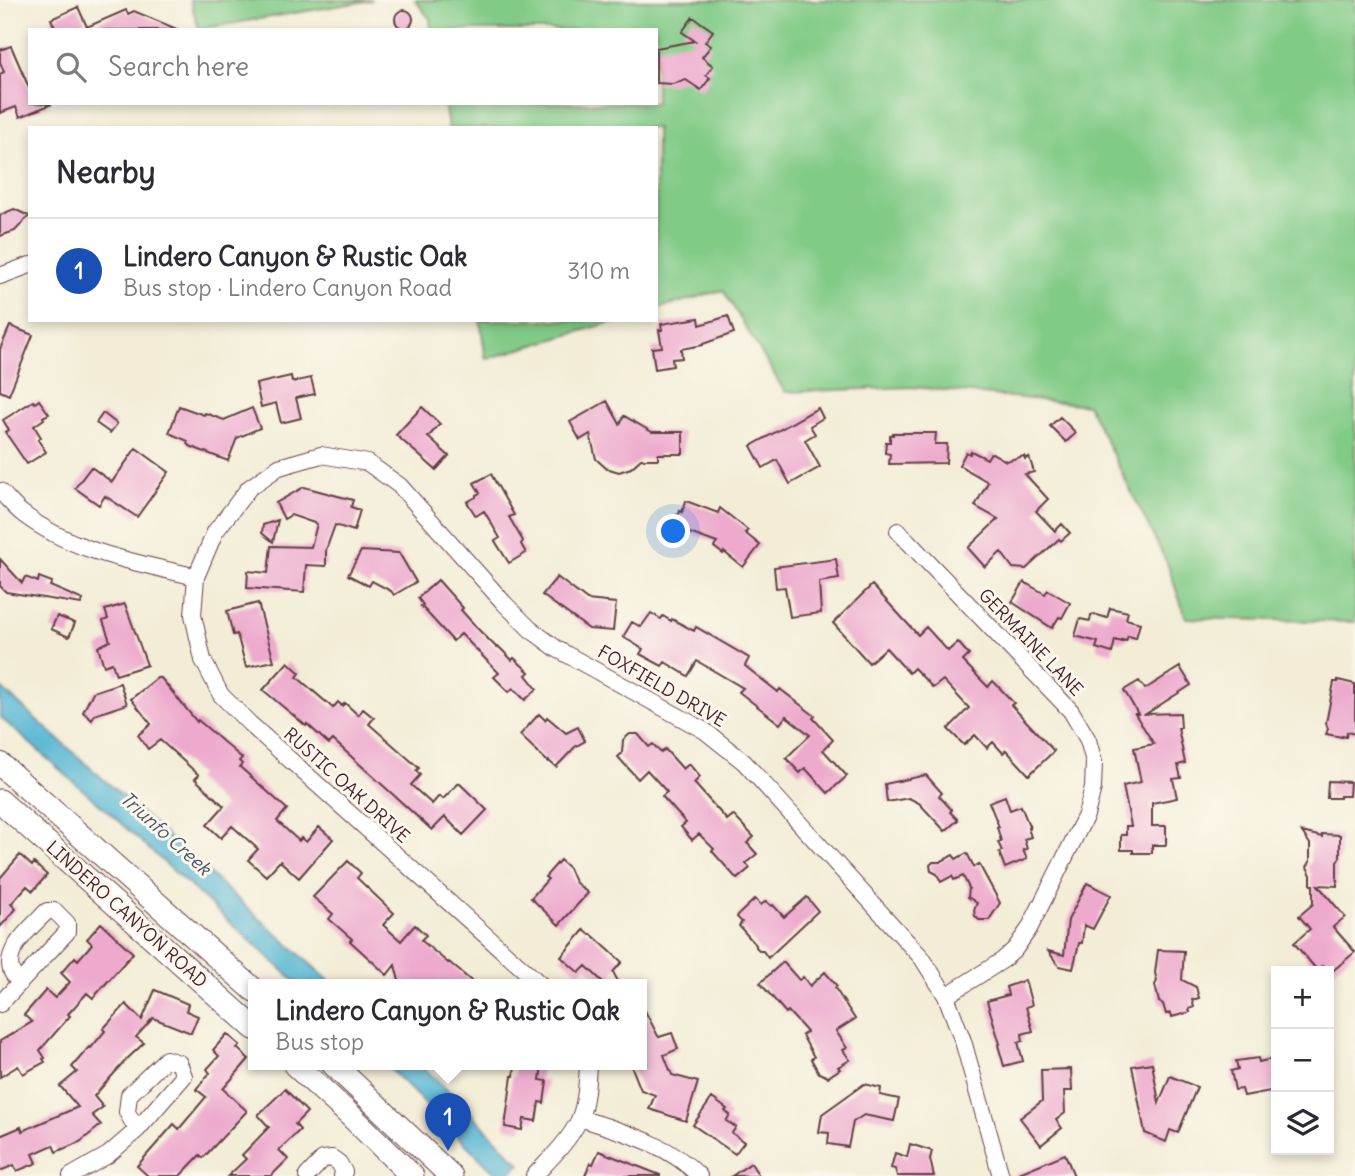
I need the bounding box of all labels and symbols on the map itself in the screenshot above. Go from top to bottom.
your location [656,514,690,548]
street label: GERMAINE LANE [974,583,1088,701]
street label: FOXFIELD DRIVE [594,640,730,732]
street label: RUSTIC OAK DRIVE [279,722,415,848]
water label: Triunfo Creek [116,786,217,881]
street label: LINDERO CANYON ROAD [42,836,212,992]
pin: 1 [425,1093,471,1151]

